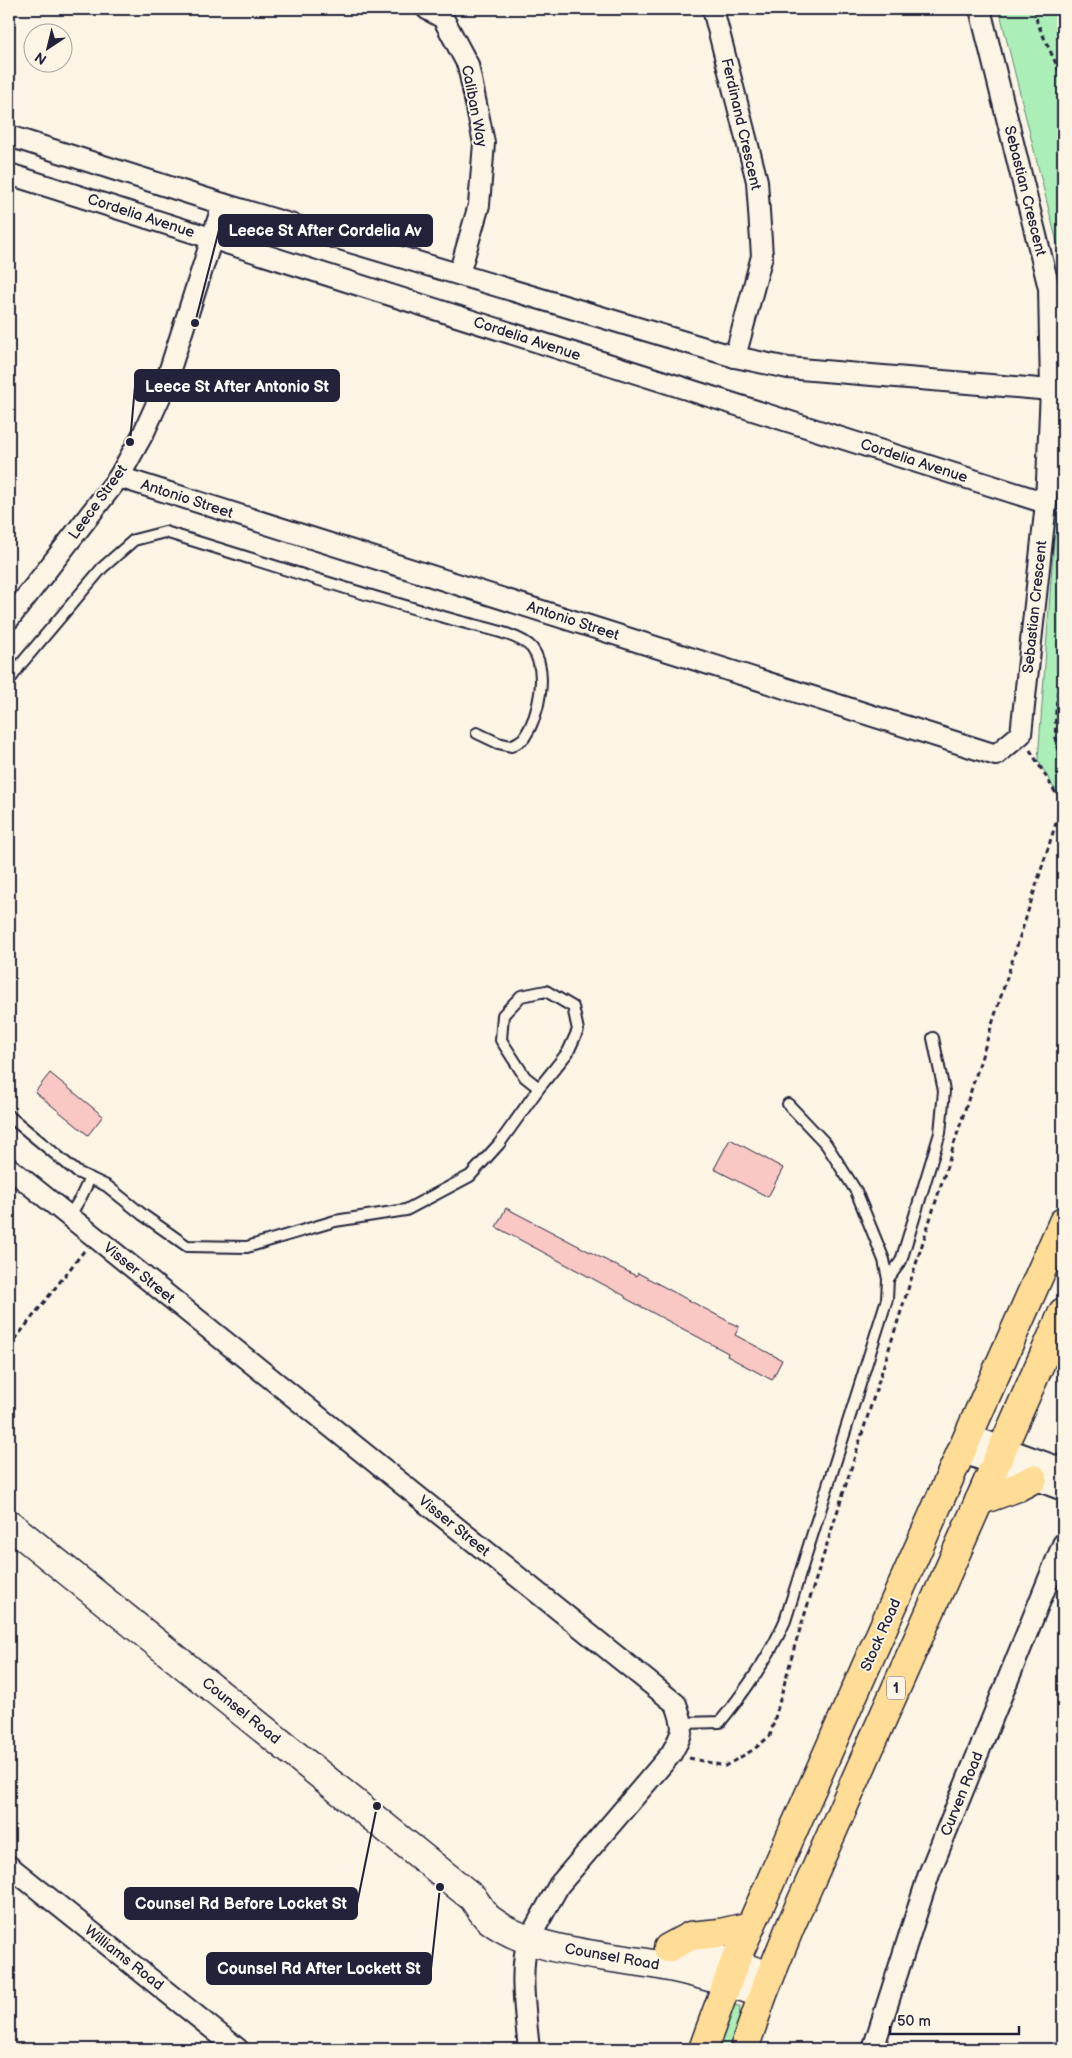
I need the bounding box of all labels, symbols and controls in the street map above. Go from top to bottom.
north arrow [22,22,72,72]
text: N [32,48,50,68]
street label: Ferdinand Crescent [717,56,765,192]
street label: Caliban Way [457,63,491,149]
street label: Sebastian Crescent [1000,124,1050,258]
street label: Cordelia Avenue [85,190,197,242]
callout: Leece St After Cordelia Av [219,215,432,246]
text: Leece St After Cordelia Av [228,222,422,241]
street label: Cordelia Avenue [471,313,583,365]
callout: Leece St After Antonio St [135,370,339,401]
text: Leece St After Antonio St [145,378,330,397]
street label: Cordelia Avenue [858,435,970,487]
street label: Leece Street [65,461,132,543]
street label: Antonio Street [139,475,236,523]
street label: Sebastian Crescent [1019,539,1051,674]
street label: Antonio Street [525,597,622,645]
street label: Visser Street [99,1238,179,1308]
street label: Visser Street [414,1491,494,1561]
street label: Stock Road [857,1596,905,1674]
street label: Counsel Road [198,1673,284,1749]
road number: 1 [887,1676,905,1700]
street label: Curven Road [936,1749,988,1839]
callout: Counsel Rd Before Locket St [125,1888,357,1919]
text: Counsel Rd Before Locket St [135,1895,348,1914]
street label: Williams Road [81,1921,167,1995]
street label: Counsel Road [563,1939,661,1975]
callout: Counsel Rd After Lockett St [207,1953,431,1984]
text: Counsel Rd After Lockett St [217,1960,421,1979]
scale bar [890,2003,1018,2035]
text: 50 m [897,2012,931,2031]

